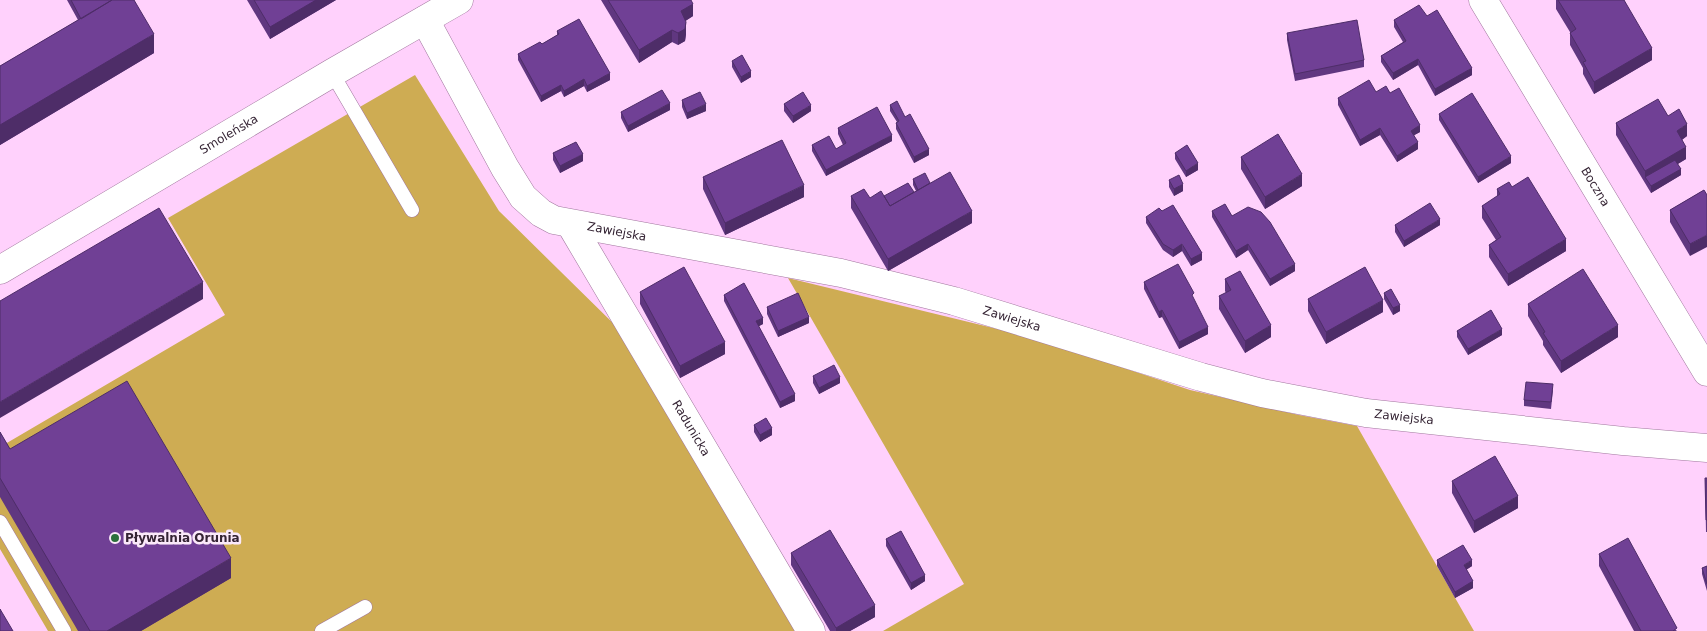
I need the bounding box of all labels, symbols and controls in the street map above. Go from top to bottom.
street label: Smoleńska [197,112,260,157]
street label: Boczna [1578,165,1613,209]
street label: Zawiejska [586,219,647,244]
street label: Zawiejska [981,303,1043,334]
street label: Radunicka [669,398,713,459]
street label: Zawiejska [1373,407,1434,427]
place label: Pływalnia Orunia [125,531,240,545]
marker: Pływalnia Orunia [109,532,121,544]

